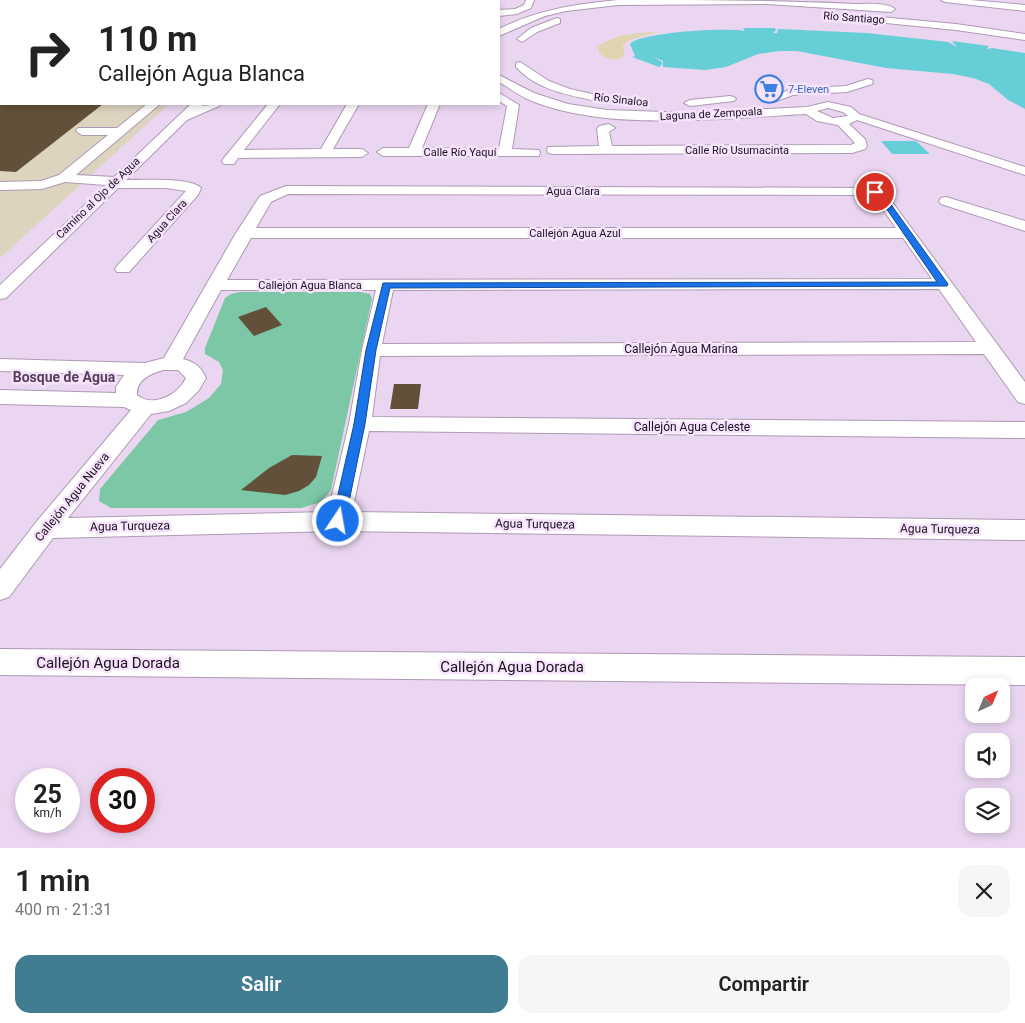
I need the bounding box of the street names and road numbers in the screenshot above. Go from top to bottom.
street label: Río Santiago [823,9,885,27]
street label: Río Sinaloa [593,91,649,109]
street label: Laguna de Zempoala [659,105,763,123]
street label: Calle Río Usumacinta [685,144,789,157]
street label: Calle Río Yaquí [424,146,498,159]
street label: Camino al Ojo de Agua [53,155,143,241]
street label: Agua Clara [546,185,600,198]
street label: Agua Clara [144,197,190,245]
street label: Callejón Agua Azul [529,227,621,240]
street label: Callejón Agua Blanca [258,279,362,292]
street label: Callejón Agua Marina [624,342,738,356]
street label: Callejón Agua Celeste [634,420,750,434]
street label: Callejón Agua Nueva [32,450,112,544]
street label: Agua Turqueza [495,516,575,532]
street label: Agua Turqueza [90,518,170,534]
street label: Agua Turqueza [900,521,980,537]
street label: Callejón Agua Dorada [36,654,180,672]
street label: Callejón Agua Dorada [440,658,584,676]

